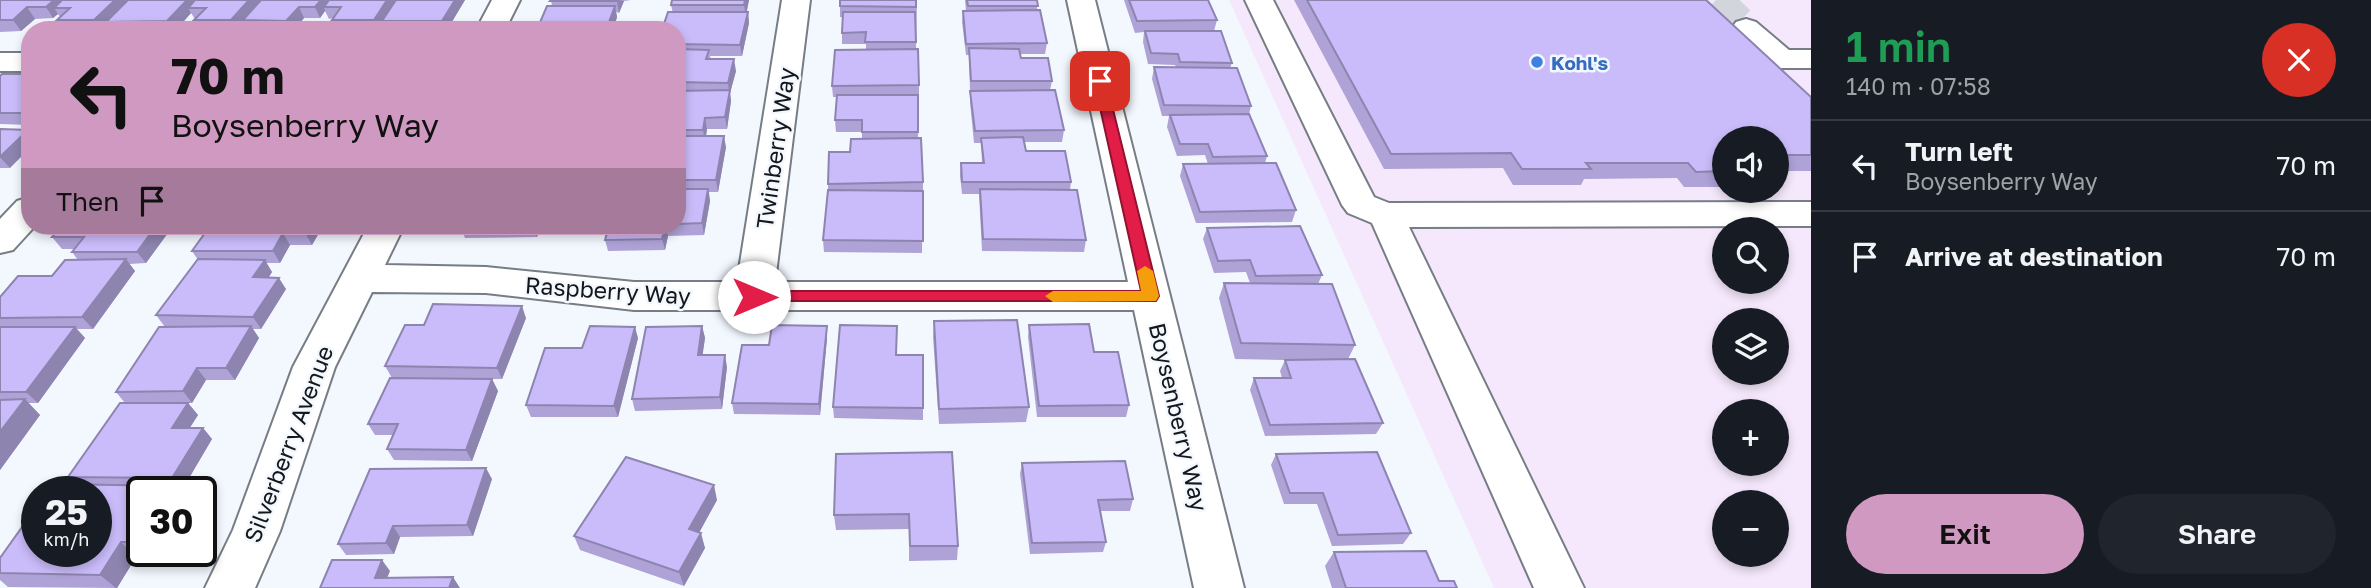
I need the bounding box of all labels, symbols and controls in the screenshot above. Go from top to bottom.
text: 1 min [1846,21,1951,71]
button: close [2262,23,2336,97]
text: 70 m [171,46,285,105]
icon: left [56,49,147,140]
pin [1070,51,1130,111]
place label: Kohl's [1551,51,1609,74]
marker: Kohl's [1529,54,1545,70]
icon: arrive [1081,62,1119,100]
street label: Twinberry Way [750,66,800,230]
text: 140 m · 07:58 [1846,72,1991,100]
text: Boysenberry Way [171,106,439,144]
map controls [1712,126,1789,567]
button: sound [1712,126,1789,203]
text: Turn left [1905,136,2013,167]
icon: left [1846,147,1884,185]
text: 70 m [2277,150,2336,181]
text: Boysenberry Way [1905,167,2098,195]
icon: arrive [133,182,171,220]
text: Then [56,186,119,217]
button: search [1712,217,1789,294]
icon: arrive [1846,238,1884,276]
text: Arrive at destination [1905,241,2163,272]
text: 70 m [2277,241,2336,272]
position arrow [717,260,791,334]
street label: Raspberry Way [524,270,692,310]
button: layers [1712,308,1789,385]
street label: Boysenberry Way [1144,320,1214,514]
street label: Silverberry Avenue [238,342,338,546]
button: + [1712,399,1789,476]
speed limit sign: 30 [126,476,217,567]
button: − [1712,490,1789,567]
text: 25 [45,491,88,533]
button: Exit [1846,494,2084,574]
button: Share [2098,494,2336,574]
text: km/h [44,528,89,550]

